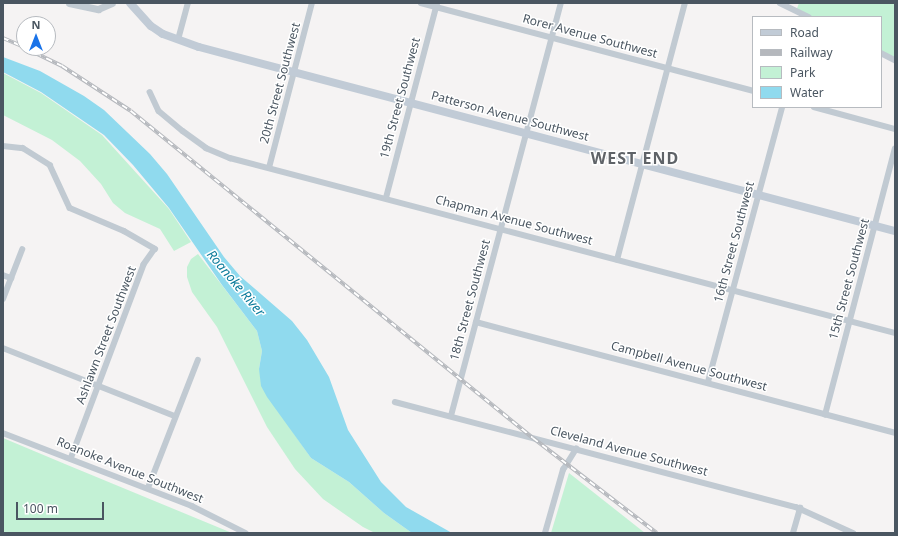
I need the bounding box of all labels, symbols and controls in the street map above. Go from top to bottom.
street label: Rorer Avenue Southwest [521,11,659,61]
north arrow [16,16,56,56]
legend [752,16,882,108]
text: N [32,17,40,32]
street label: 20th Street Southwest [257,21,303,145]
text: Road [790,24,819,41]
street label: 19th Street Southwest [377,36,423,160]
text: Railway [790,44,833,61]
text: Park [790,64,815,81]
text: Water [790,84,824,101]
street label: Patterson Avenue Southwest [430,88,590,144]
district label: WEST END [591,148,679,168]
street label: 16th Street Southwest [711,180,757,304]
street label: Chapman Avenue Southwest [434,192,594,248]
street label: 15th Street Southwest [826,217,872,341]
street label: 18th Street Southwest [447,238,493,362]
water label: Roanoke River [204,247,268,319]
street label: Ashlawn Street Southwest [73,264,139,406]
street label: Campbell Avenue Southwest [609,338,769,394]
street label: Cleveland Avenue Southwest [549,423,709,479]
street label: Roanoke Avenue Southwest [55,434,205,506]
scale bar [18,494,106,520]
text: 100 m [23,500,58,517]

